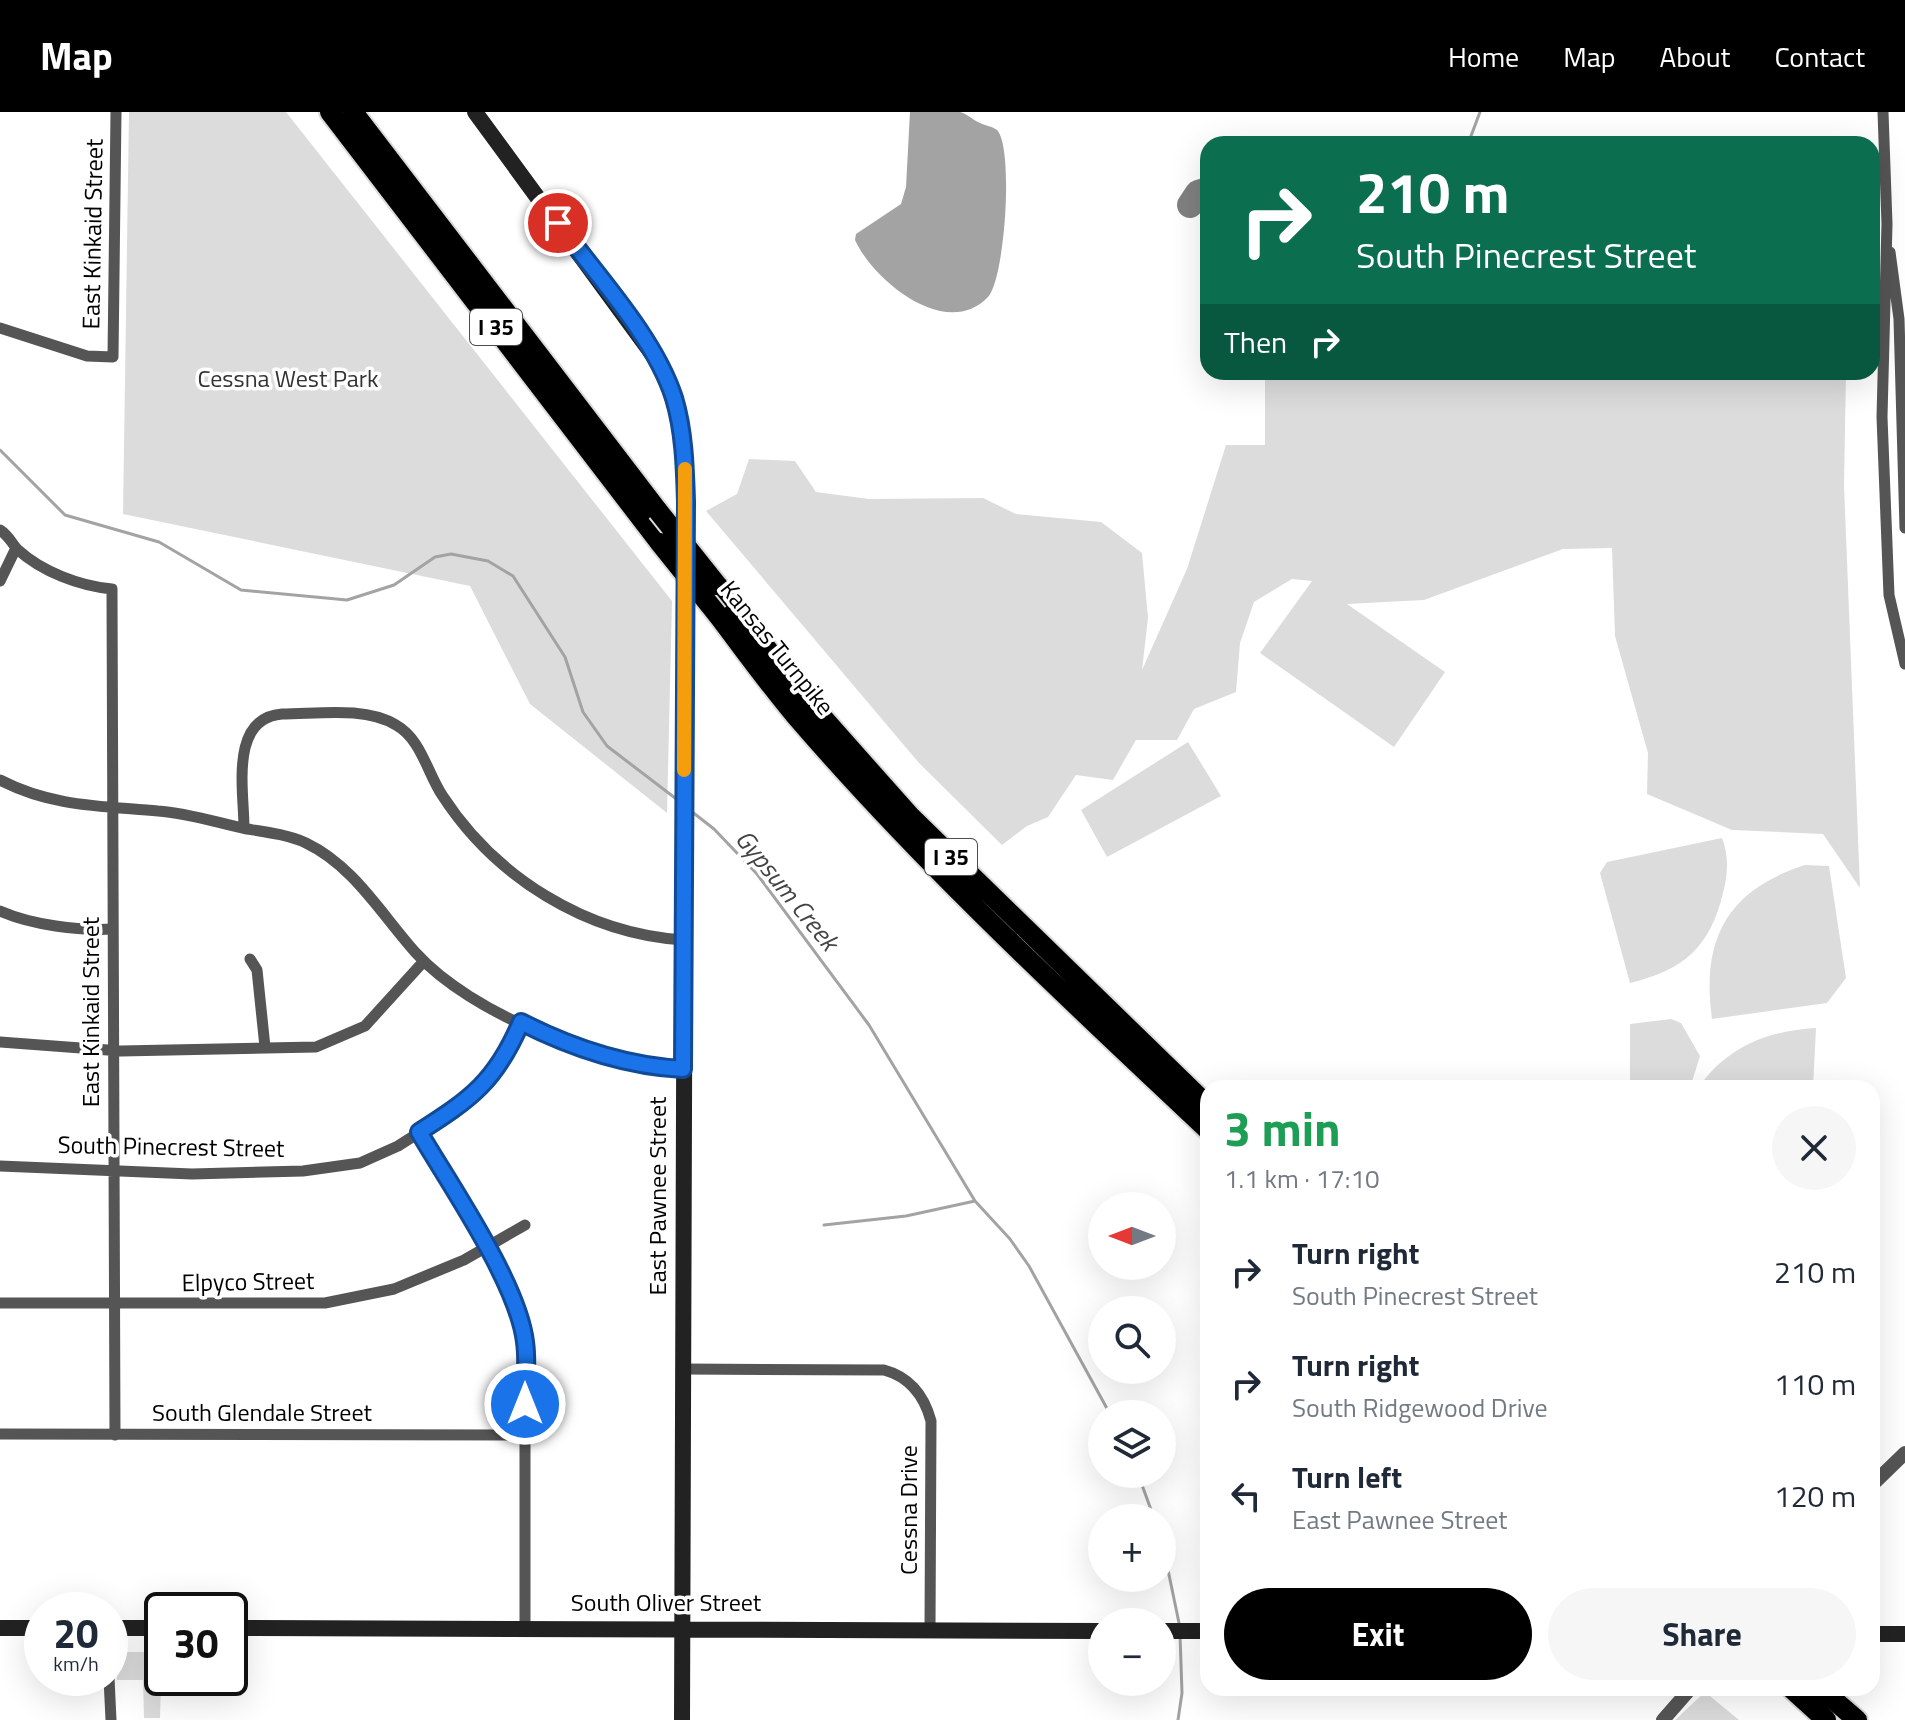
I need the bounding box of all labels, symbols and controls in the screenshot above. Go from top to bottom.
text: Map [40,27,113,85]
text: Home [1448,35,1519,78]
text: Map [1563,35,1616,78]
text: About [1660,35,1730,78]
text: Contact [1774,35,1865,78]
street label: East Kinkaid Street [72,138,112,330]
text: 210 m [1356,150,1509,235]
icon: right [1224,168,1328,272]
pin [524,189,592,257]
icon: arrive [536,201,580,245]
text: South Pinecrest Street [1356,227,1696,282]
road number: I 35 [470,309,522,345]
text: Then [1224,319,1287,365]
icon: right [1303,320,1347,364]
park label: Cessna West Park [197,360,379,396]
street label: Kansas Turnpike [712,572,843,722]
water label: Gypsum Creek [726,821,851,961]
road number: I 35 [925,839,977,875]
street label: East Kinkaid Street [72,916,108,1107]
text: 3 min [1224,1092,1341,1165]
street label: East Pawnee Street [639,1096,675,1295]
button: close [1772,1106,1856,1190]
street label: South Pinecrest Street [57,1126,285,1166]
text: 1.1 km · 17:10 [1224,1159,1380,1198]
north arrow [1088,1192,1176,1280]
map controls [1088,1192,1176,1696]
text: Turn right [1292,1230,1420,1276]
text: 210 m [1774,1249,1856,1295]
icon: right [1224,1250,1268,1294]
street label: Elpyco Street [181,1262,315,1300]
text: South Pinecrest Street [1292,1276,1538,1315]
button: search [1088,1296,1176,1384]
text: Turn right [1292,1342,1420,1388]
text: 110 m [1774,1361,1856,1407]
position arrow [483,1362,567,1446]
icon: right [1224,1362,1268,1406]
text: South Ridgewood Drive [1292,1388,1548,1427]
street label: South Glendale Street [152,1394,373,1430]
button: layers [1088,1400,1176,1488]
street label: Cessna Drive [890,1445,926,1575]
text: Turn left [1292,1454,1402,1500]
text: 120 m [1774,1473,1856,1519]
icon: left [1224,1474,1268,1518]
text: East Pawnee Street [1292,1500,1507,1539]
button: + [1088,1504,1176,1592]
street label: South Oliver Street [571,1584,762,1620]
button: Exit [1224,1588,1532,1680]
button: Share [1548,1588,1856,1680]
speed limit sign: 30 [144,1592,248,1696]
text: 20 [54,1603,98,1664]
button: − [1088,1608,1176,1696]
text: km/h [53,1648,99,1679]

